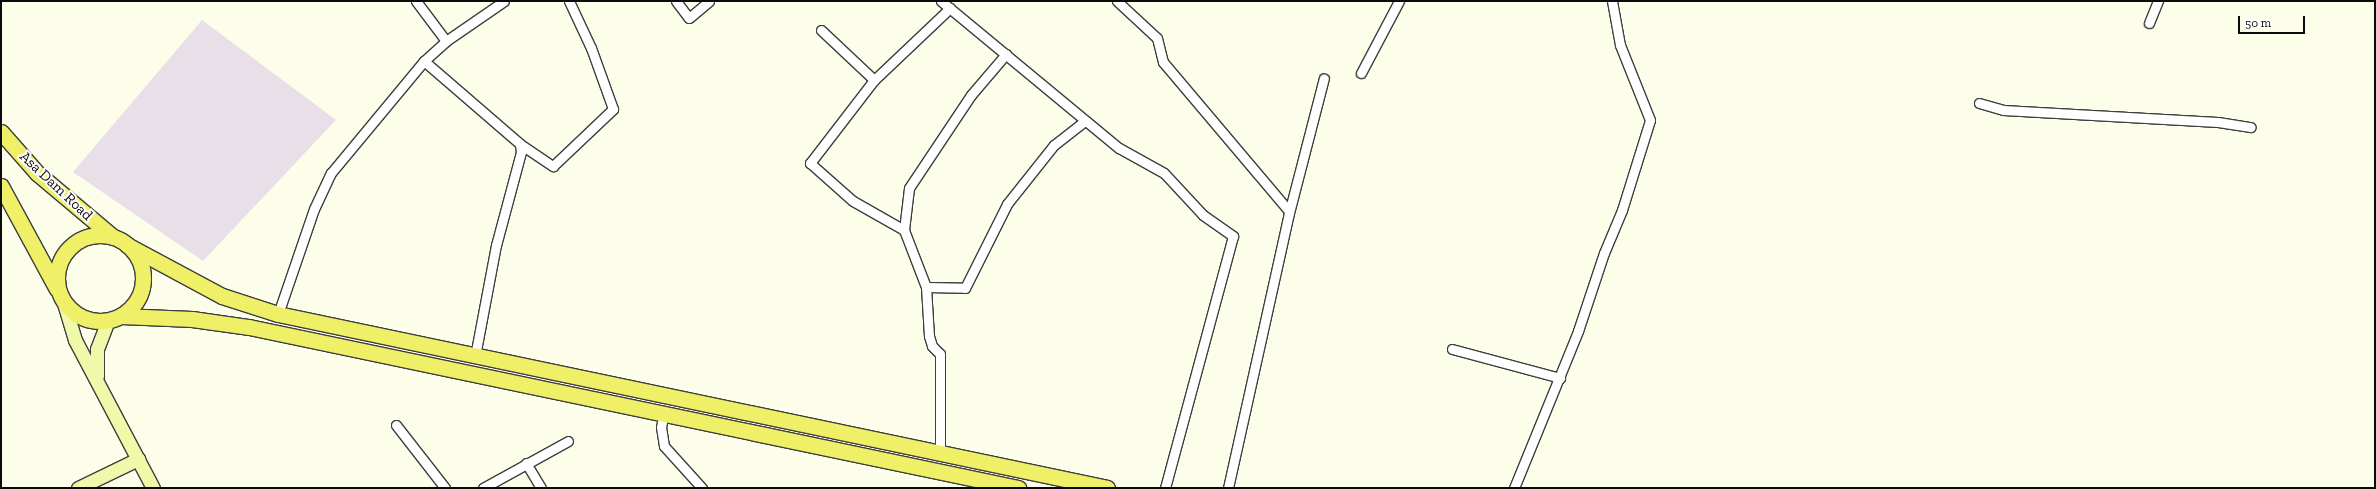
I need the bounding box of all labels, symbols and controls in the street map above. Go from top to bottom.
scale bar [2240,8,2307,34]
text: 50 m [2245,16,2271,30]
street label: Asa Dam Road [16,148,96,224]

